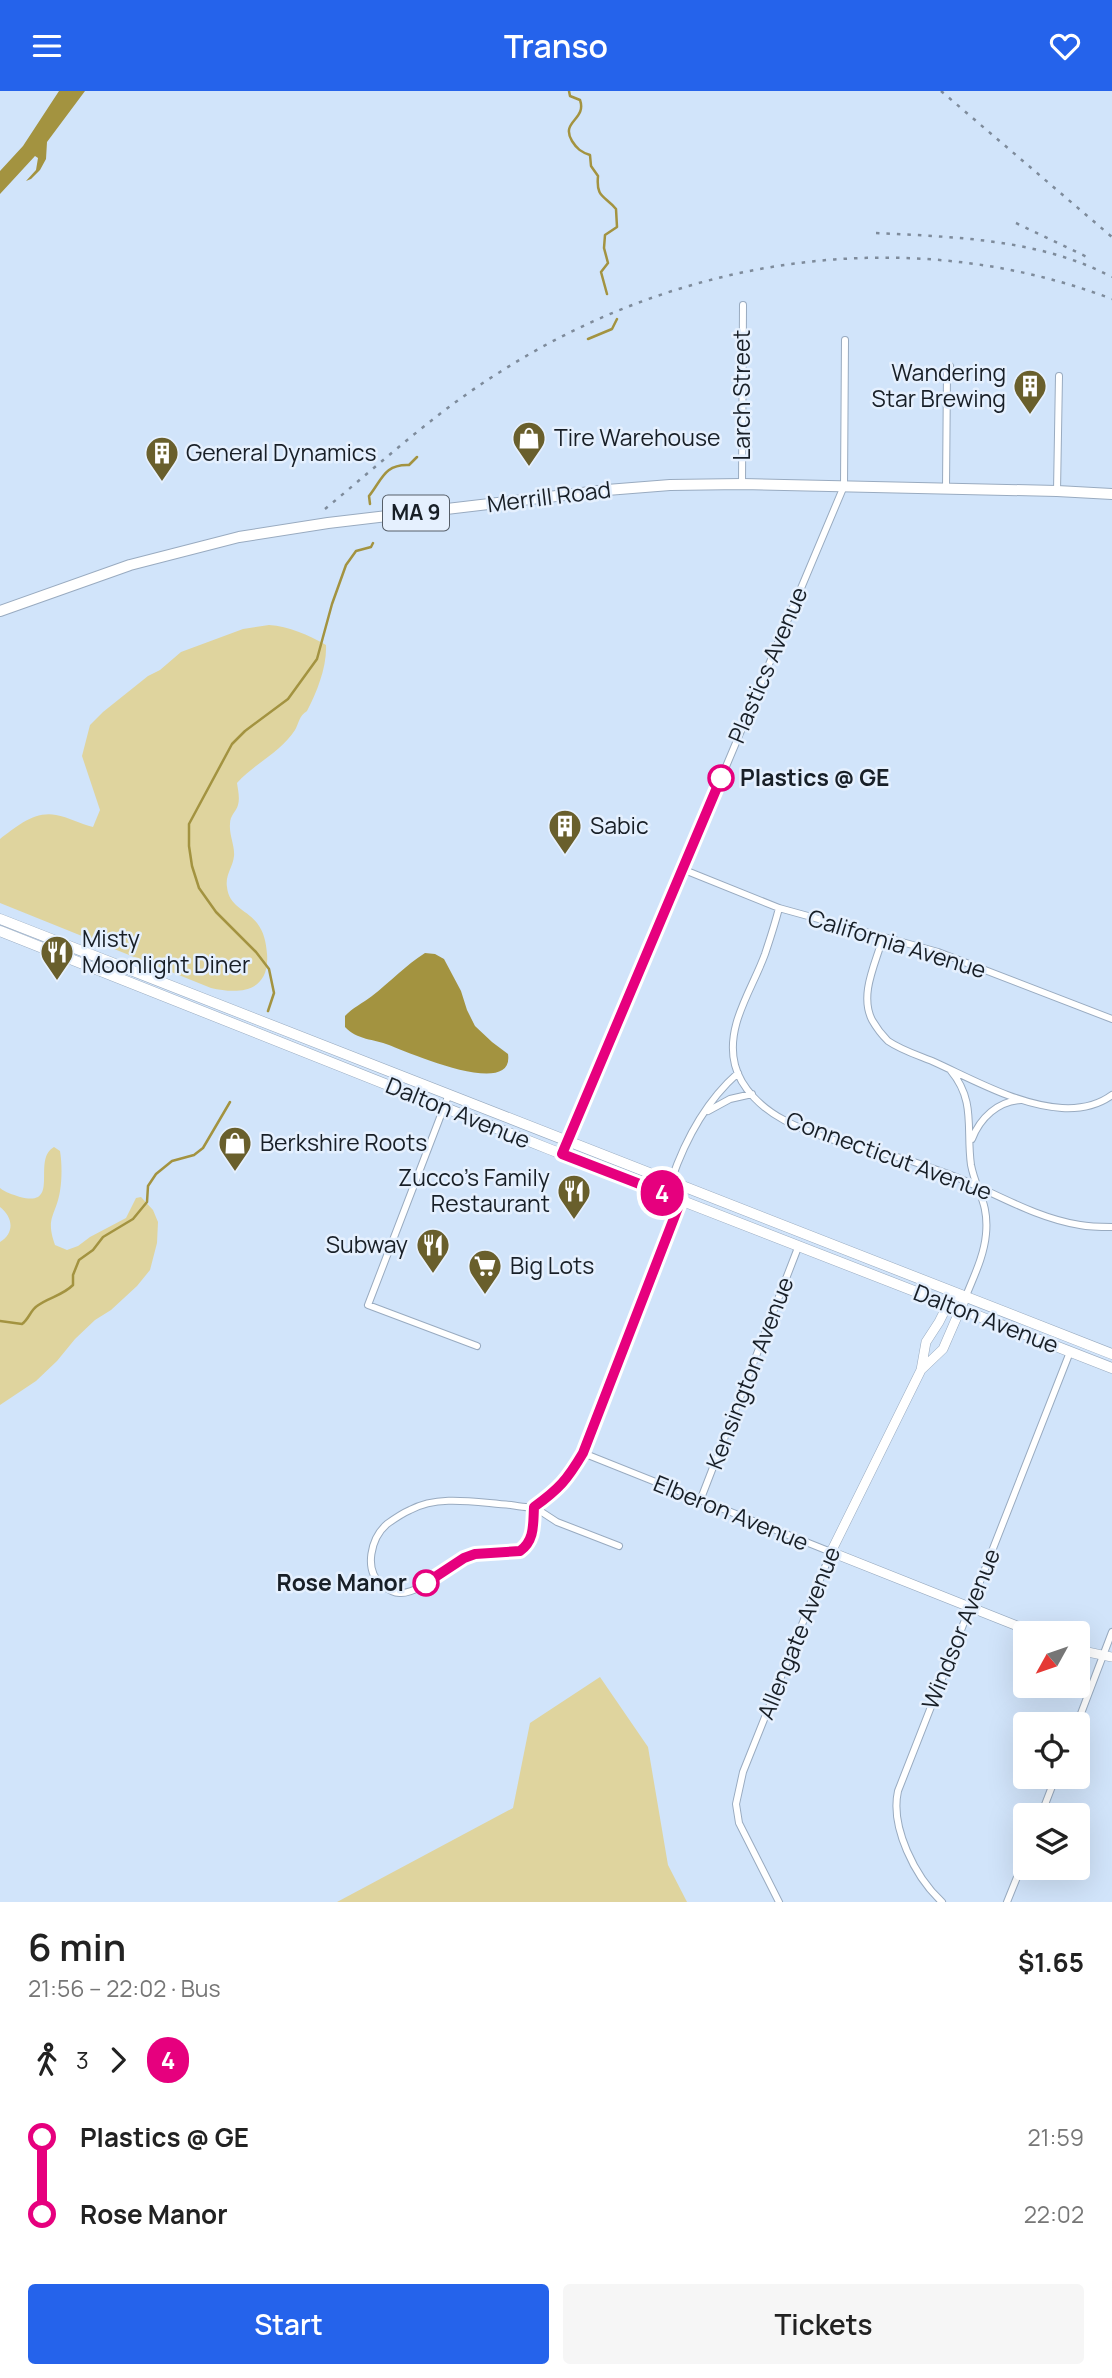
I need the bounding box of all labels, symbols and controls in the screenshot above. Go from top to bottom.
text: Transo [504,24,608,68]
icon: menu [28,27,66,65]
icon: heart [1046,27,1084,65]
street label: Larch Street [725,329,757,461]
place label: Wandering Star Brewing [871,356,1006,414]
building icon: Wandering Star Brewing [1011,367,1049,416]
shop icon: Tire Warehouse [510,419,548,468]
place label: Tire Warehouse [554,421,720,453]
building icon: General Dynamics [143,434,181,483]
place label: General Dynamics [186,436,377,468]
street label: Merrill Road [485,473,613,519]
road number: MA 9 [383,495,449,531]
street label: Plastics Avenue [720,582,814,748]
place label: Plastics @ GE [740,761,889,793]
marker: Plastics @ GE [708,765,734,791]
building icon: Sabic [546,807,584,856]
place label: Sabic [590,809,649,841]
street label: California Avenue [804,901,990,985]
place label: Misty Moonlight Diner [82,922,250,980]
restaurant icon: Misty Moonlight Diner [38,933,76,982]
street label: Dalton Avenue [381,1069,535,1156]
street label: Connecticut Avenue [782,1103,997,1207]
shop icon: Berkshire Roots [216,1124,254,1173]
place label: Berkshire Roots [260,1126,427,1158]
place label: Zucco's Family Restaurant [398,1161,550,1219]
line badge: 4 [639,1170,685,1216]
restaurant icon: Zucco's Family Restaurant [555,1172,593,1221]
text: 4 [655,1176,669,1209]
restaurant icon: Subway [414,1226,452,1275]
place label: Subway [326,1228,408,1260]
supermarket icon: Big Lots [466,1247,504,1296]
place label: Big Lots [510,1249,594,1281]
street label: Kensington Avenue [698,1272,800,1473]
street label: Dalton Avenue [909,1276,1063,1360]
street label: Elberon Avenue [649,1466,813,1558]
street label: Allengate Avenue [749,1541,847,1724]
street label: Windsor Avenue [913,1543,1007,1714]
place label: Rose Manor [276,1566,407,1598]
marker: Rose Manor [413,1570,439,1596]
north arrow [1013,1621,1090,1697]
map controls [1013,1621,1090,1880]
button: locate [1013,1712,1090,1789]
button: layers [1013,1803,1090,1880]
text: 6 min [28,1920,126,1972]
text: $1.65 [1018,1944,1084,1980]
text: 21:56 – 22:02 · Bus [28,1972,221,2004]
icon: walk [28,2041,66,2079]
icon: forward [99,2041,137,2079]
text: 4 [161,2043,175,2076]
text: 3 [76,2044,89,2076]
text: Plastics @ GE [80,2119,249,2155]
text: 21:59 [1027,2121,1084,2153]
text: Rose Manor [80,2196,228,2232]
text: 22:02 [1024,2198,1084,2230]
button: Start [28,2284,549,2364]
button: Tickets [563,2284,1084,2364]

